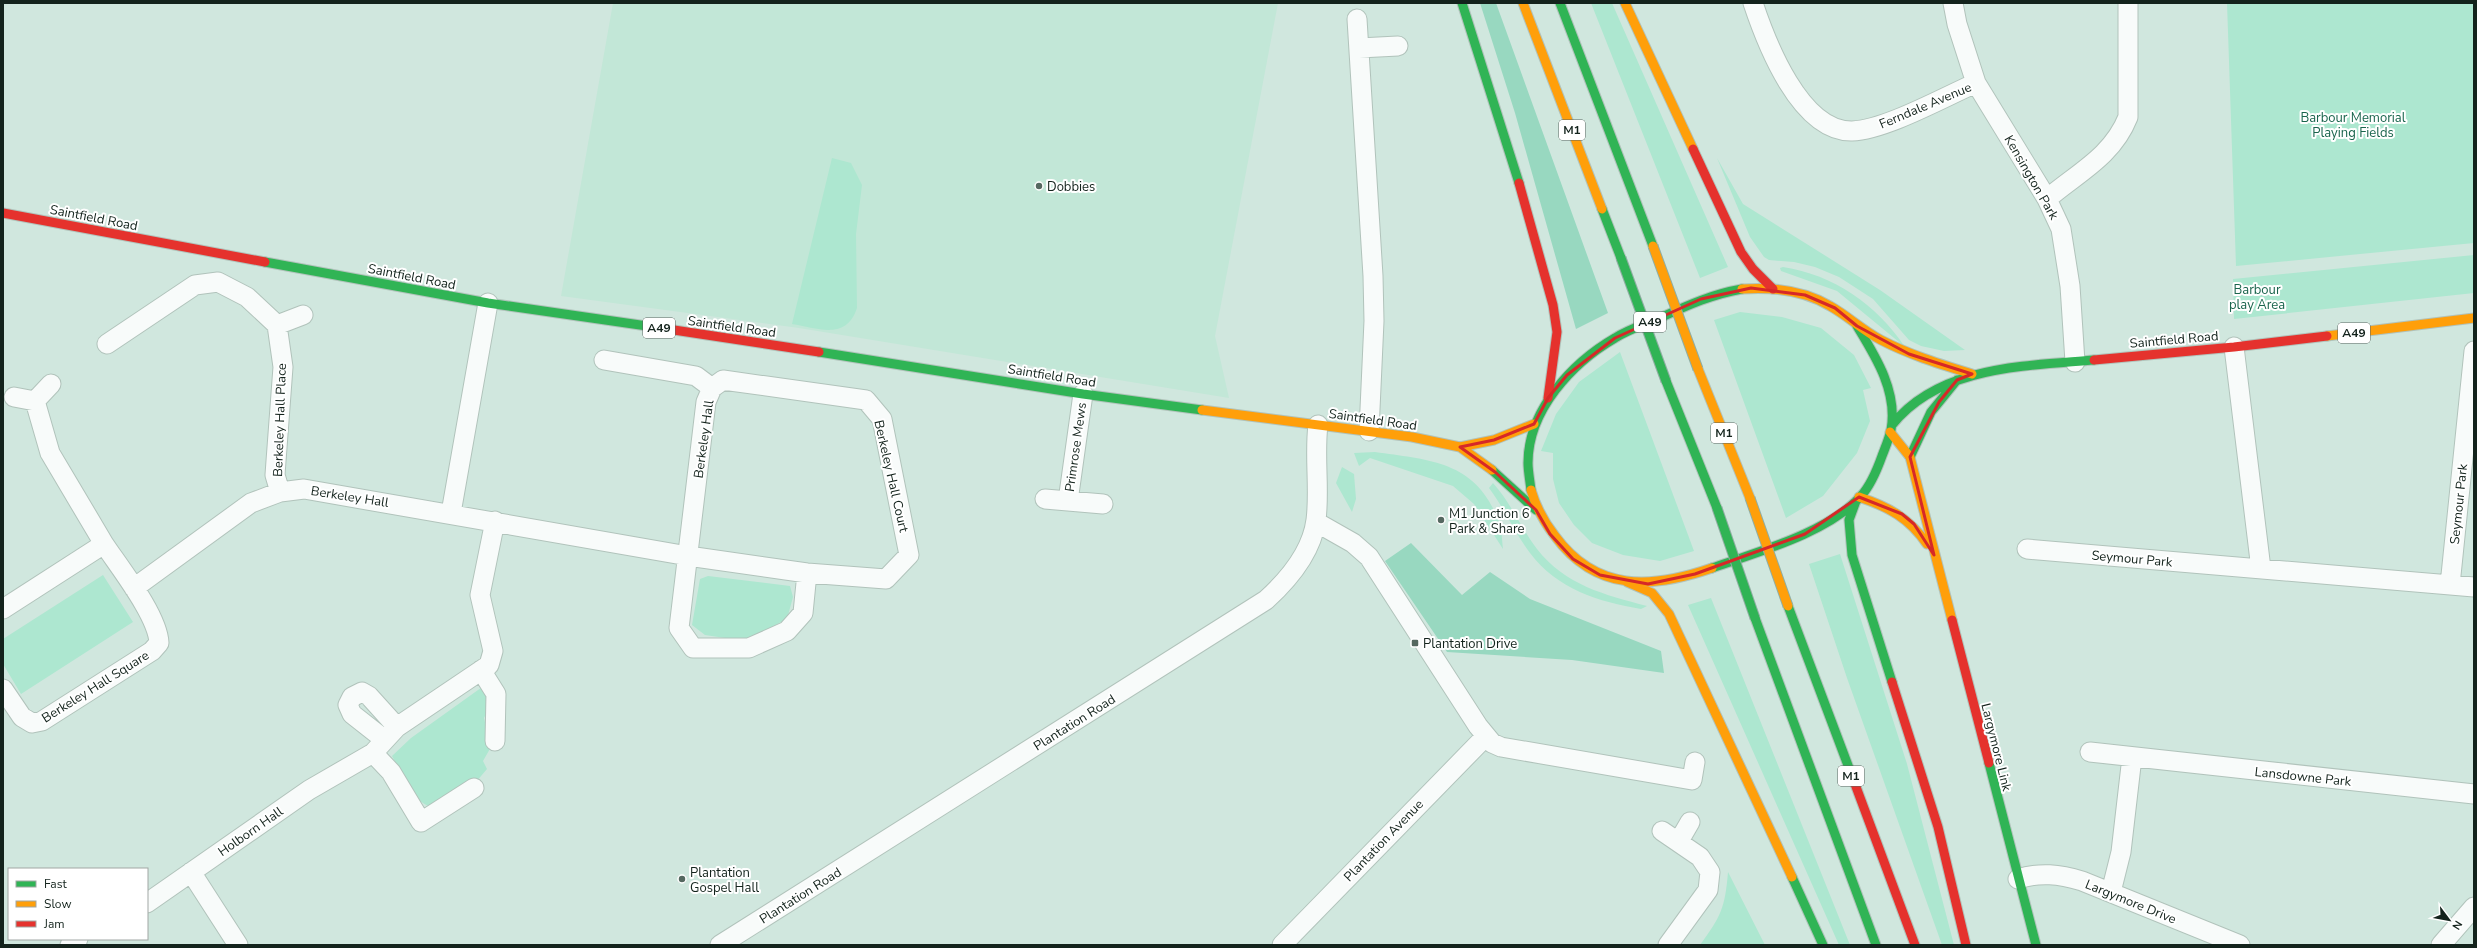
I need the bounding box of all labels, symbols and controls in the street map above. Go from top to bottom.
street label: Ferndale Avenue [1876,78,1974,133]
park label: Barbour Memorial Playing Fields [2300,109,2406,142]
road number: M1 [1559,120,1585,140]
street label: Kensington Park [2000,132,2063,224]
place label: Dobbies [1047,178,1095,196]
marker: Dobbies [1034,181,1044,191]
street label: Saintfield Road [48,201,139,235]
street label: Saintfield Road [366,260,457,294]
park label: Barbour play Area [2229,281,2285,314]
street label: Saintfield Road [687,312,777,342]
road number: A49 [1634,312,1666,332]
road number: A49 [643,318,675,338]
road number: A49 [2338,323,2370,343]
street label: Saintfield Road [2129,327,2219,353]
street label: Saintfield Road [1006,360,1097,392]
street label: Berkeley Hall Place [269,363,291,477]
street label: Berkeley Hall [690,399,718,479]
street label: Primrose Mews [1061,401,1091,493]
street label: Saintfield Road [1328,405,1418,435]
street label: Berkeley Hall Court [869,418,913,534]
road number: M1 [1711,423,1737,443]
street label: Seymour Park [2446,462,2472,545]
street label: Berkeley Hall [310,482,390,512]
place label: M1 Junction 6 Park & Share [1449,505,1530,538]
marker: M1 Junction 6 Park & Share [1436,515,1446,525]
street label: Seymour Park [2091,546,2174,572]
place label: Plantation Drive [1423,635,1517,653]
marker: Plantation Drive [1410,638,1420,648]
street label: Berkeley Hall Square [38,646,153,727]
street label: Plantation Road [1030,690,1119,755]
street label: Largymore Link [1976,701,2016,794]
street label: Lansdowne Park [2254,763,2352,791]
road number: M1 [1838,766,1864,786]
street label: Plantation Avenue [1340,796,1428,886]
street label: Holborn Hall [214,803,287,861]
street label: Plantation Road [756,863,845,928]
place label: Plantation Gospel Hall [690,864,759,897]
legend [8,868,148,940]
marker: Plantation Gospel Hall [677,874,687,884]
street label: Largymore Drive [2082,875,2179,928]
text: Fast [44,876,67,892]
text: Slow [44,896,72,912]
north arrow [2429,900,2469,940]
text: Jam [43,916,65,932]
text: N [2449,918,2466,933]

